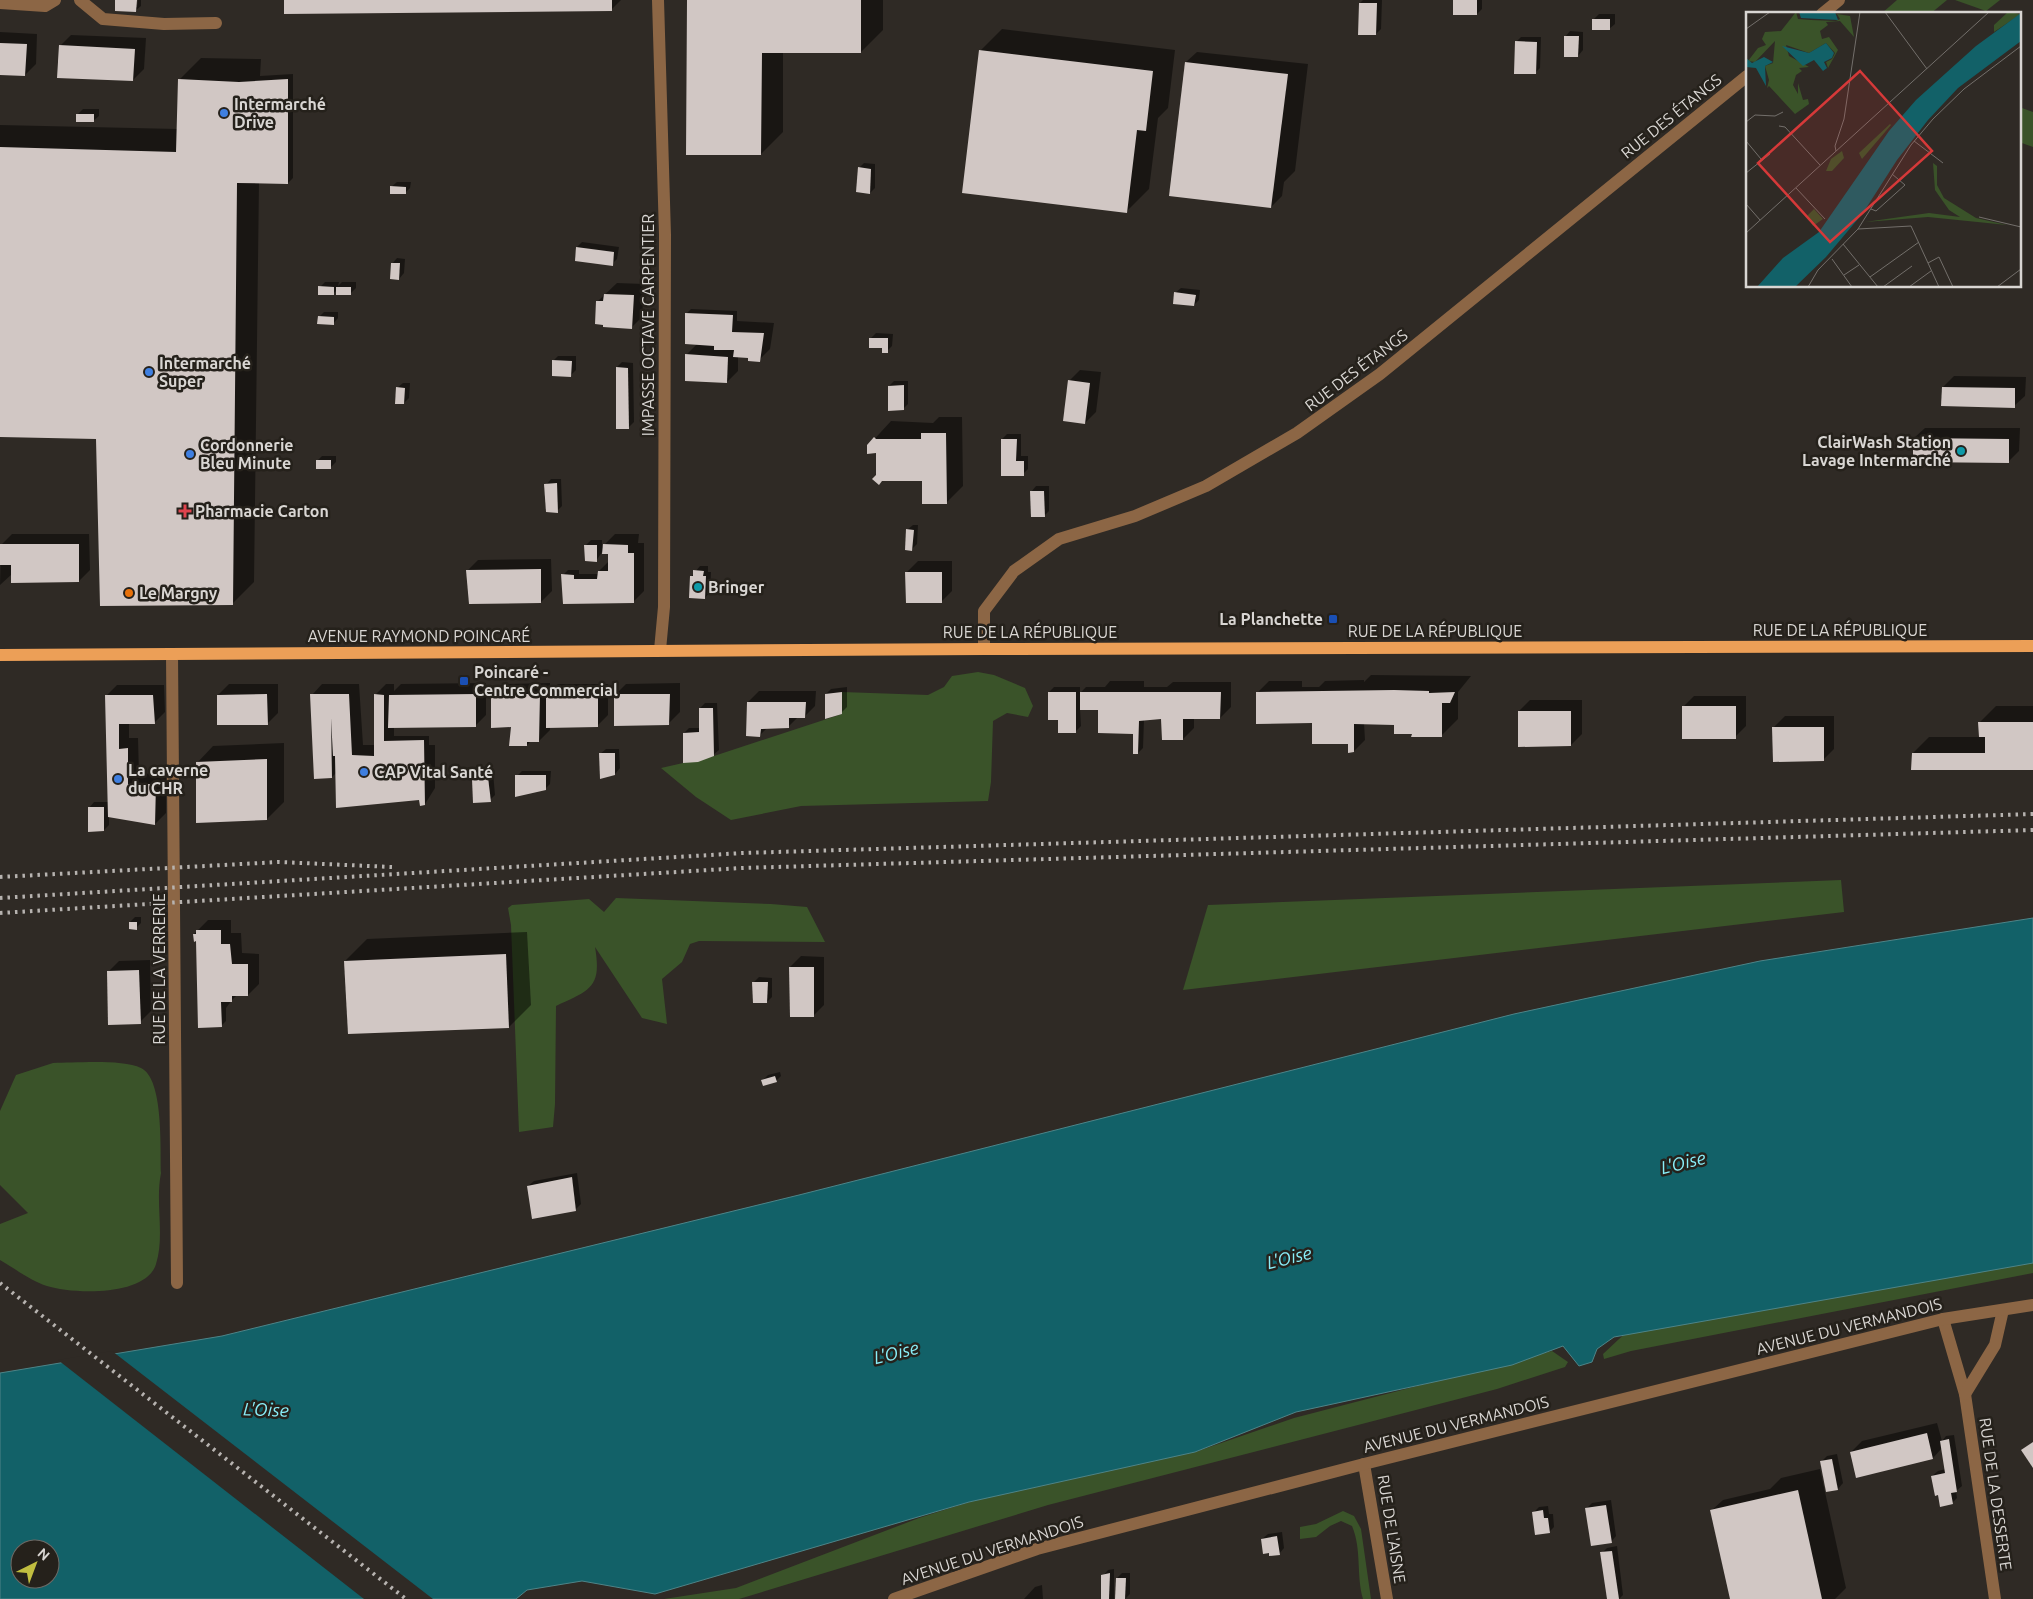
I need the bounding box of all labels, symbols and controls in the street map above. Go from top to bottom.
inset map [1746,12,2020,288]
street label: RUE DES ÉTANGS [1616,69,1725,162]
place label: Intermarché Drive [234,95,326,131]
marker: Intermarché Drive [218,107,230,119]
street label: IMPASSE OCTAVE CARPENTIER [639,214,657,436]
street label: RUE DES ÉTANGS [1300,324,1411,414]
place label: Intermarché Super [159,354,251,390]
marker: Intermarché Super [143,366,155,378]
place label: ClairWash Station Lavage Intermarché [1802,433,1951,469]
place label: Cordonnerie Bleu Minute [200,436,294,472]
marker: ClairWash Station Lavage Intermarché [1955,445,1967,457]
marker: Cordonnerie Bleu Minute [184,448,196,460]
place label: Pharmacie Carton [195,502,329,520]
marker: Pharmacie Carton [179,505,191,517]
place label: Bringer [708,578,765,596]
marker: Bringer [692,581,704,593]
place label: Le Margny [139,584,218,602]
marker: Le Margny [123,587,135,599]
place label: La Planchette [1219,610,1323,628]
marker: La Planchette [1327,613,1339,625]
street label: RUE DE LA RÉPUBLIQUE [1753,619,1927,639]
street label: RUE DE LA RÉPUBLIQUE [1348,620,1522,640]
street label: RUE DE LA RÉPUBLIQUE [943,621,1117,641]
street label: AVENUE RAYMOND POINCARÉ [308,625,530,645]
place label: Poincaré - Centre Commercial [474,663,618,699]
marker: Poincaré - Centre Commercial [458,675,470,687]
place label: La caverne du CHR [128,761,208,797]
place label: CAP Vital Santé [374,763,493,781]
marker: CAP Vital Santé [358,766,370,778]
marker: La caverne du CHR [112,773,124,785]
street label: RUE DE LA VERRERIE [150,893,168,1045]
water label: L'Oise [1658,1147,1708,1177]
water label: L'Oise [1264,1242,1314,1272]
street label: AVENUE DU VERMANDOIS [1754,1294,1944,1358]
water label: L'Oise [871,1337,921,1367]
street label: AVENUE DU VERMANDOIS [1361,1392,1551,1456]
water label: L'Oise [243,1398,289,1420]
street label: RUE DE LA DESSERTE [1976,1417,2016,1572]
street label: RUE DE L'AISNE [1375,1473,1409,1585]
street label: AVENUE DU VERMANDOIS [899,1512,1085,1588]
north arrow [10,1539,60,1589]
text: N [34,1545,53,1564]

